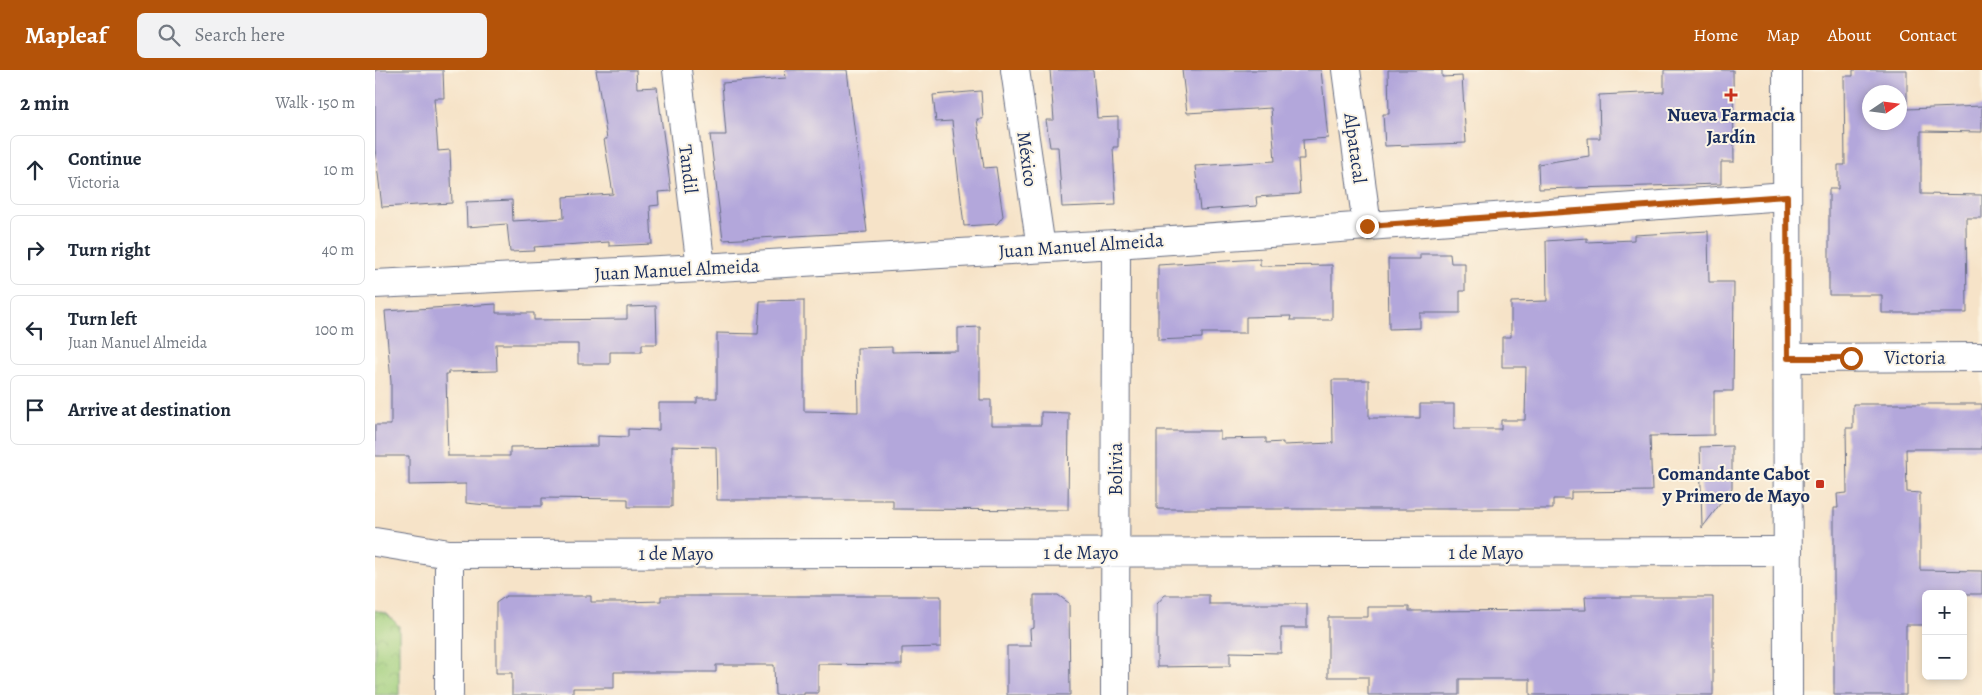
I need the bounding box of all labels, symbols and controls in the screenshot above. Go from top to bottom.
search box [137,13,487,58]
text: Mapleaf [25,19,107,51]
icon: search [155,21,183,49]
text: Search here [195,22,285,48]
text: Home [1693,23,1738,47]
text: Map [1766,23,1799,47]
text: About [1827,23,1871,47]
text: Contact [1899,23,1957,47]
north arrow [1862,85,1907,130]
text: 2 min [20,89,69,117]
marker: Nueva Farmacia Jardín [1725,89,1737,101]
text: Walk · 150 m [275,92,355,114]
place label: Nueva Farmacia Jardín [1667,102,1796,150]
street label: Alpatacal [1337,110,1373,185]
street label: México [1010,130,1044,188]
street label: Tandil [672,143,704,195]
text: Continue [68,146,142,172]
icon: ahead [21,156,49,184]
text: 10 m [324,159,354,181]
text: Victoria [68,172,120,194]
route end [1356,215,1379,238]
street label: Juan Manuel Almeida [998,227,1165,265]
icon: right [21,236,49,264]
text: Turn right [68,237,150,263]
text: 40 m [322,239,354,261]
street label: Juan Manuel Almeida [594,253,760,287]
text: Turn left [68,306,137,332]
icon: left [21,316,49,344]
text: 100 m [315,319,354,341]
text: Juan Manuel Almeida [68,332,207,354]
street label: Victoria [1883,345,1946,371]
route start [1840,347,1863,370]
icon: arrive [21,396,49,424]
text: Arrive at destination [68,397,231,423]
street label: Bolivia [1103,442,1129,496]
place label: Comandante Cabot y Primero de Mayo [1658,461,1811,509]
marker: Comandante Cabot y Primero de Mayo [1814,478,1826,490]
street label: 1 de Mayo [1044,540,1118,566]
street label: 1 de Mayo [1449,540,1523,566]
street label: 1 de Mayo [639,541,713,567]
map controls [1922,590,1967,680]
button: + [1922,590,1967,635]
button: − [1922,635,1967,680]

